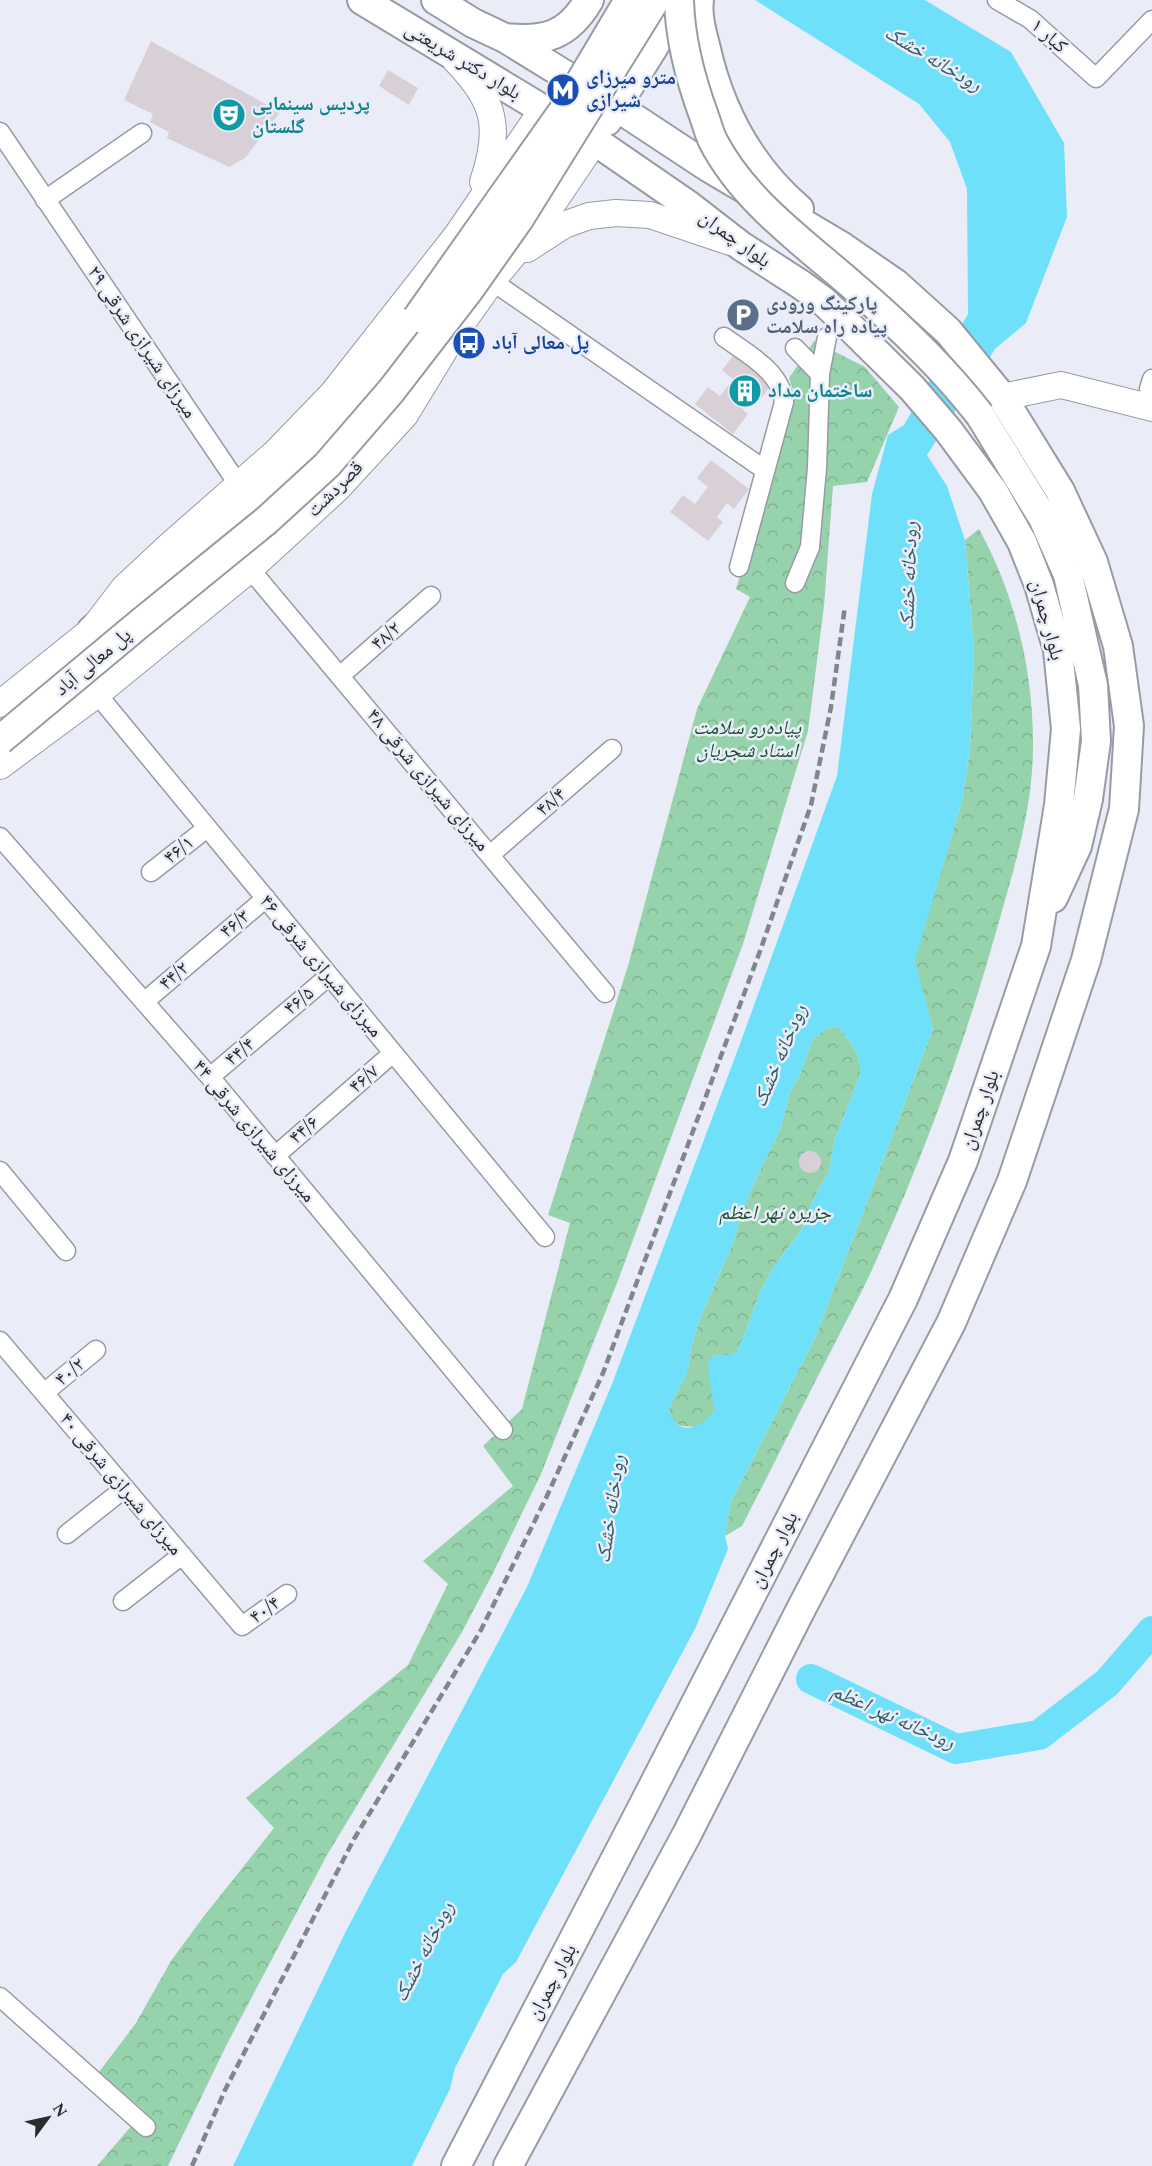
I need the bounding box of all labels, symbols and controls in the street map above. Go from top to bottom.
street label: ۱ کبار [1024,11,1074,61]
street label: بلوار دکتر شریعتی [399,14,527,108]
water label: رودخانه خشک [878,17,988,101]
place label: مترو میرزای شیرازی [586,63,676,116]
metro station icon: مترو میرزای شیرازی [545,72,581,108]
place label: پردیس سینمایی گلستان [252,89,370,142]
theatre icon: پردیس سینمایی گلستان [211,97,247,133]
street label: بلوار چمران [693,203,777,275]
street label: ۲۹ میرزای شیرازی شرقی [80,259,204,425]
place label: پارکینگ ورودی پیاده راه سلامت [766,289,887,342]
parking icon: پارکینگ ورودی پیاده راه سلامت [725,297,761,333]
bus stop icon: پل معالی آباد [451,325,487,361]
place label: پل معالی آباد [492,328,589,358]
building icon: ساختمان مداد [727,373,763,409]
place label: ساختمان مداد [768,376,873,406]
street label: قصردشت [300,454,370,524]
water label: رودخانه خشک [891,521,927,631]
street label: بلوار چمران [1022,576,1072,664]
street label: ۴۸/۲ [364,614,408,658]
street label: پل معالی آباد [48,621,138,703]
street label: ۴۸ میرزای شیرازی شرقی [359,702,497,858]
park label: پیاده‌رو سلامت استاد شجریان [693,713,801,766]
street label: ۴۸/۴ [529,780,573,824]
street label: ۴۶/۱ [157,828,201,872]
street label: ۴۶ میرزای شیرازی شرقی [252,888,390,1044]
street label: ۴۶/۳ [213,902,257,946]
street label: ۴۴/۲ [152,954,196,998]
street label: ۴۶/۵ [277,979,321,1023]
water label: رودخانه خشک [744,1000,816,1112]
street label: ۴۴/۴ [218,1030,262,1074]
street label: ۴۴ میرزای شیرازی شرقی [185,1053,323,1209]
street label: ۴۶/۷ [342,1057,386,1101]
street label: بلوار چمران [952,1066,1008,1154]
street label: ۴۴/۶ [282,1108,326,1152]
park label: جزیره نهر اعظم [719,1198,832,1228]
street label: ۴۰/۲ [48,1350,92,1394]
street label: ۴۰ میرزای شیرازی شرقی [52,1406,190,1562]
water label: رودخانه خشک [588,1453,634,1565]
street label: بلوار چمران [742,1506,806,1594]
street label: ۴۰/۴ [243,1588,287,1632]
water label: رودخانه نهر اعظم [826,1675,960,1759]
water label: رودخانه خشک [385,1896,463,2008]
street label: بلوار چمران [519,1938,585,2026]
north arrow [18,2088,78,2148]
text: N [46,2098,73,2122]

